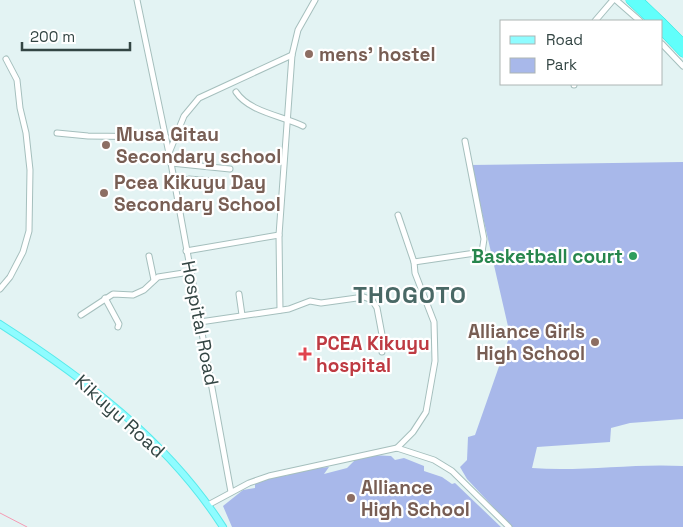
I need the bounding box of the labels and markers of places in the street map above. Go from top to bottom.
place label: mens' hostel [319,42,435,67]
marker: mens' hostel [303,48,315,60]
place label: Musa Gitau Secondary school [116,122,281,169]
marker: Musa Gitau Secondary school [100,139,112,151]
place label: Pcea Kikuyu Day Secondary School [114,170,281,217]
marker: Pcea Kikuyu Day Secondary School [98,187,110,199]
place label: Basketball court [471,244,623,269]
marker: Basketball court [627,250,639,262]
place label: Alliance Girls High School [468,319,585,366]
place label: PCEA Kikuyu hospital [316,331,430,378]
marker: Alliance Girls High School [589,336,601,348]
marker: PCEA Kikuyu hospital [298,347,312,361]
place label: Alliance High School [361,475,470,522]
marker: Alliance High School [345,492,357,504]

